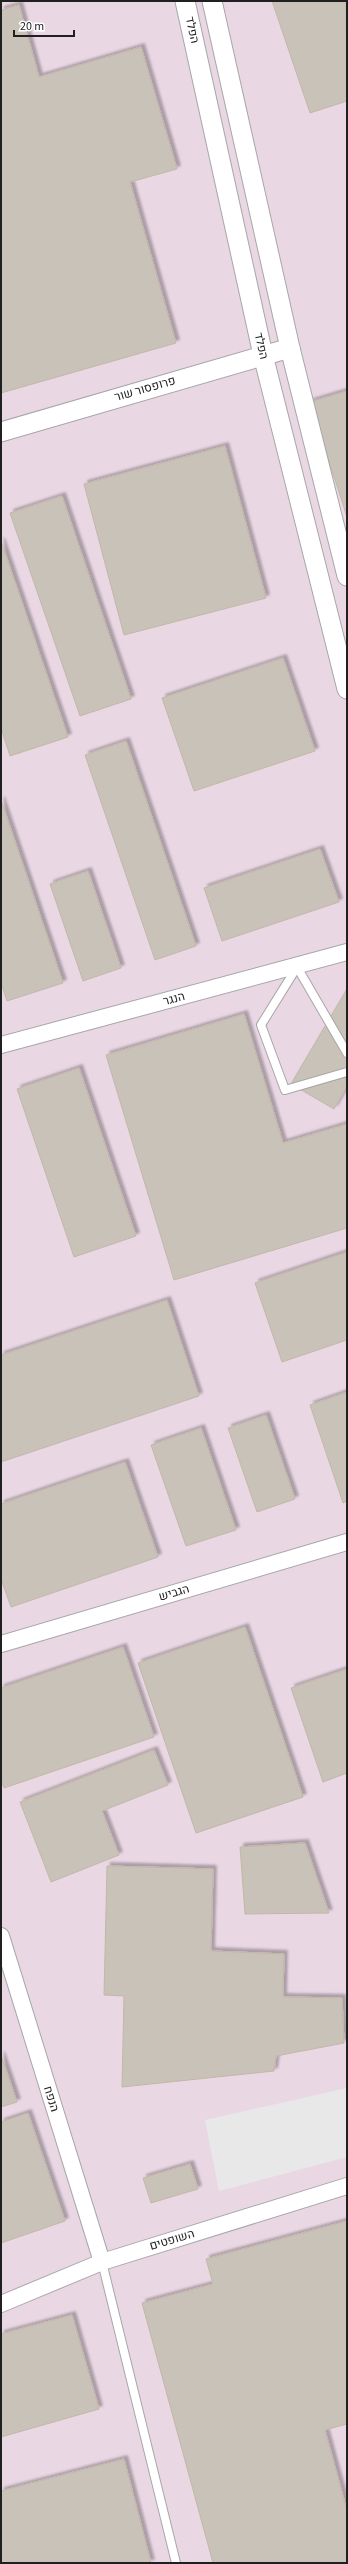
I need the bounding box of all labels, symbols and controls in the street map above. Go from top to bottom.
scale bar [14,12,74,38]
street label: הפלד [181,15,203,45]
text: 20 m [20,18,44,35]
street label: הפלד [250,331,272,361]
street label: פרופסור שור [112,372,178,406]
street label: הנגר [161,988,187,1010]
street label: הגביש [157,1581,191,1605]
street label: הנפח [39,2084,63,2114]
street label: השופטים [147,2225,197,2255]

